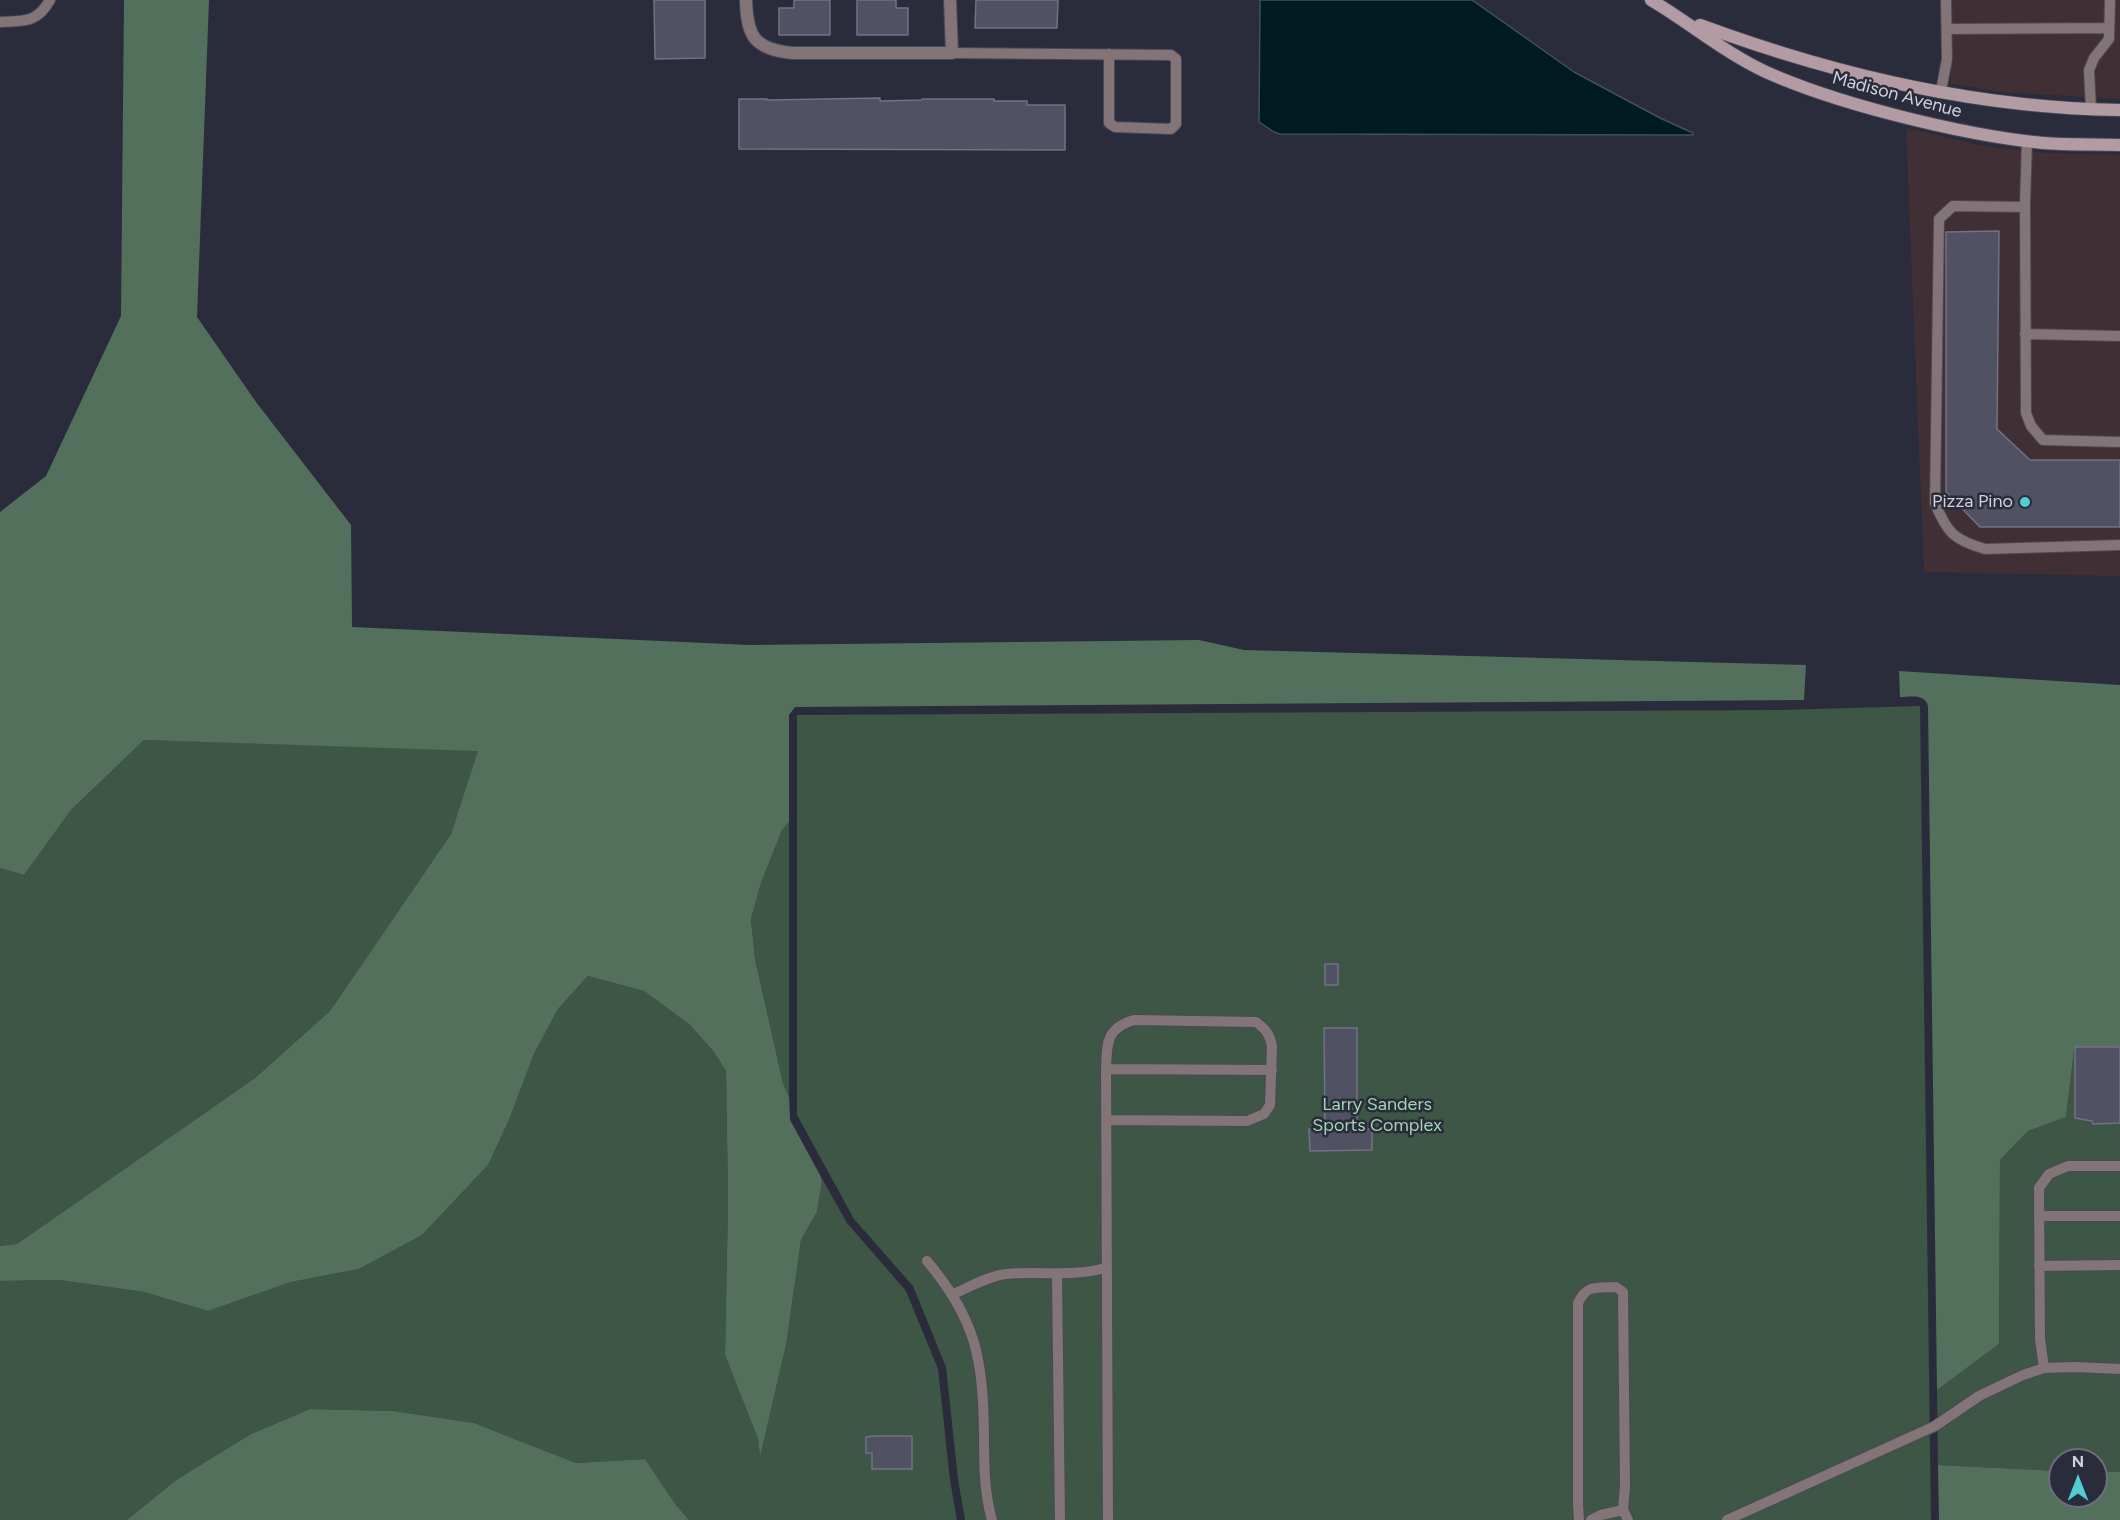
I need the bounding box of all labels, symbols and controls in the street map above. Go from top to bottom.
street label: Madison Avenue [1830,67,1964,123]
place label: Pizza Pino [1932,491,2013,513]
marker: Pizza Pino [2018,495,2032,509]
park label: Larry Sanders Sports Complex [1312,1094,1442,1136]
north arrow [2048,1448,2108,1508]
text: N [2072,1452,2084,1471]

